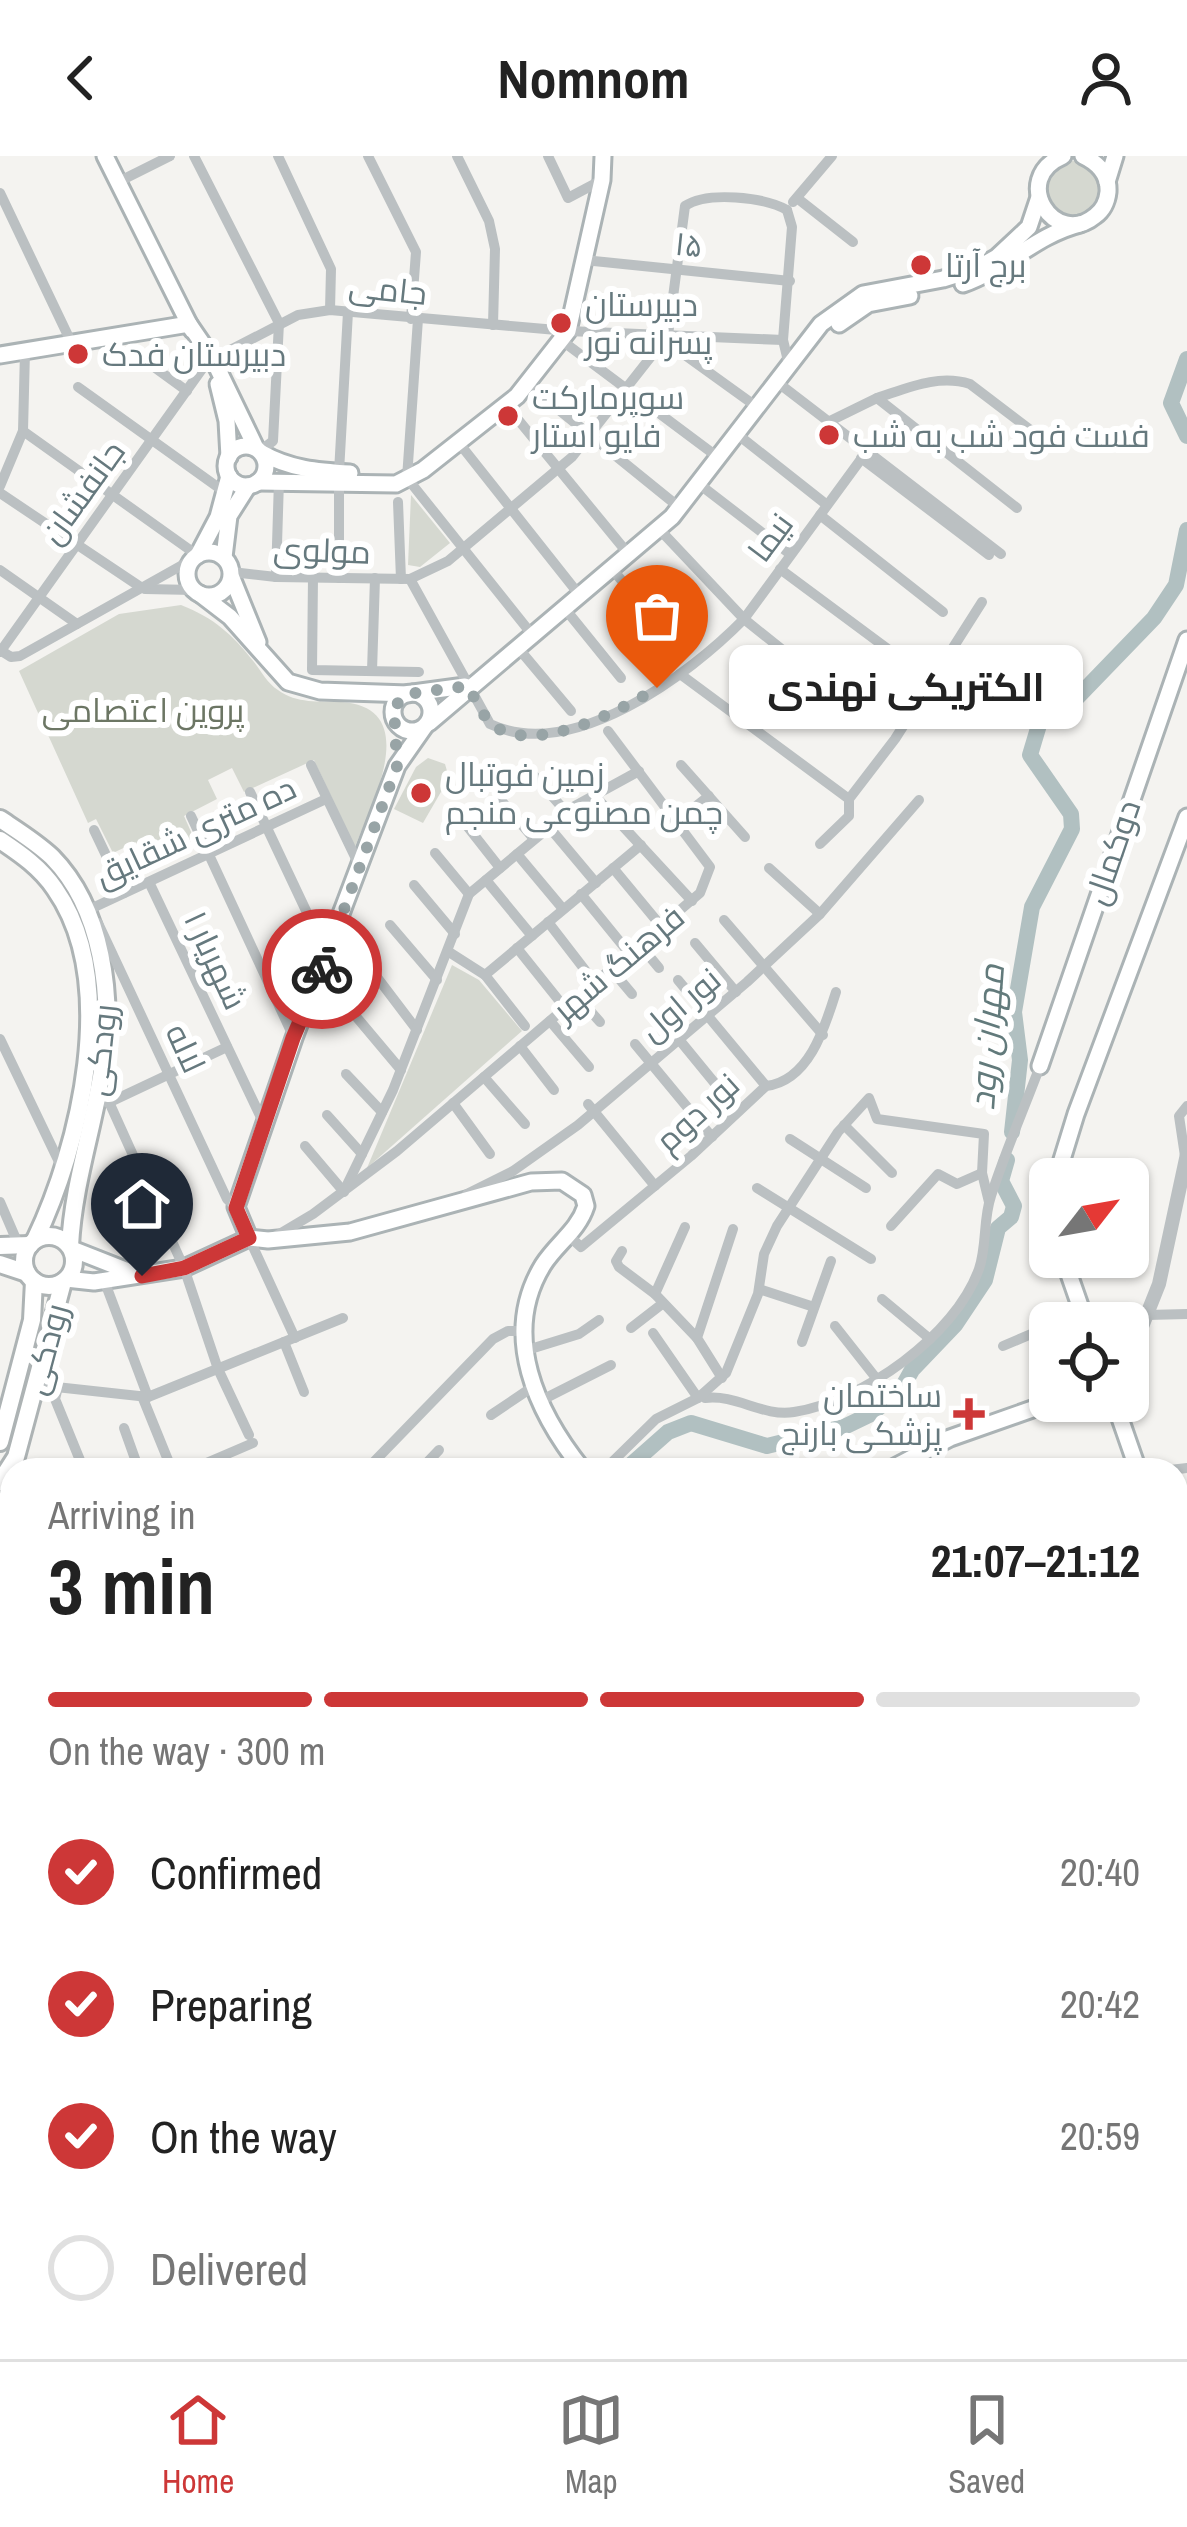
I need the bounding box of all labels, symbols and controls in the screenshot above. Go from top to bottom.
text: Nomnom [498,42,689,115]
icon: back [48,45,114,111]
icon: person [1073,45,1139,111]
street label: ۱۵ [673,221,705,267]
place label: برج آرتا [945,243,1026,288]
marker: برج آرتا [908,252,934,278]
street label: جامی [347,263,429,315]
place label: دبیرستان پسرانه نور [583,282,713,364]
marker: دبیرستان پسرانه نور [548,310,574,336]
place label: دبیرستان فدک [102,332,286,376]
marker: دبیرستان فدک [65,341,91,367]
place label: سوپرمارکت فایو استار [530,375,684,457]
marker: سوپرمارکت فایو استار [495,403,521,429]
place label: فست فود شب به شب [853,413,1150,457]
marker: فست فود شب به شب [816,422,842,448]
street label: جانفشان [30,431,134,553]
street label: نیما [737,504,803,570]
street label: مولوی [272,526,372,574]
pin [606,565,708,688]
icon: bag [624,583,690,649]
callout: الکتریکی نهندی [729,646,1083,730]
text: الکتریکی نهندی [767,661,1045,713]
park label: پروین اعتصامى [42,688,244,732]
place label: زمین فوتبال چمن مصنوعی منجم [445,752,723,835]
street label: ده متری شقایق [87,765,303,897]
marker: زمین فوتبال چمن مصنوعی منجم [408,780,434,806]
street label: دوکمال [1074,794,1150,910]
street label: فرهنگ شهر [541,895,693,1032]
street label: شهریار ۱ [174,904,258,1016]
courier [262,909,382,1029]
icon: bike [289,936,355,1002]
street label: نور اول [630,957,730,1051]
water label: مهران رود [957,962,1015,1112]
street label: رودکى [73,1002,127,1098]
street label: لاله [156,1016,216,1080]
street label: نور دوم [646,1063,749,1162]
pin [91,1153,193,1276]
north arrow [1029,1158,1149,1278]
map controls [1029,1158,1149,1422]
icon: home [109,1171,175,1237]
street label: رودکی [12,1299,78,1399]
button: locate [1029,1302,1149,1422]
place label: ساختمان پزشکی بارنج [781,1373,942,1456]
marker: ساختمان پزشکی بارنج [953,1398,985,1430]
text: Arriving in [48,1489,196,1541]
text: 21:07–21:12 [931,1530,1140,1591]
text: 3 min [48,1533,215,1638]
text: On the way · 300 m [48,1725,325,1777]
icon: check [48,1839,114,1905]
text: Confirmed [150,1842,322,1903]
text: 20:40 [1060,1846,1140,1898]
icon: check [48,1971,114,2037]
text: Preparing [150,1974,312,2035]
text: 20:42 [1060,1978,1140,2030]
icon: check [48,2103,114,2169]
text: On the way [150,2106,337,2167]
text: 20:59 [1060,2110,1140,2162]
text: Delivered [150,2238,308,2299]
tab: Home [162,2387,234,2503]
tab: Map [558,2387,624,2503]
tab: Saved [948,2387,1025,2503]

